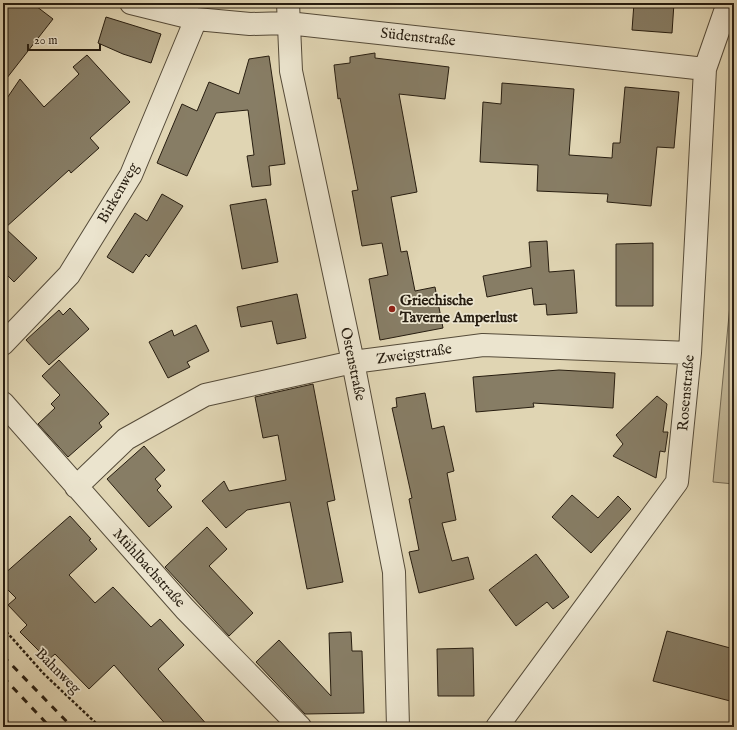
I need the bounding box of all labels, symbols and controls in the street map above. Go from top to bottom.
street label: Südenstraße [380,24,457,50]
scale bar [28,26,100,52]
text: 20 m [34,33,57,48]
street label: Birkenweg [93,159,143,227]
place label: Griechische Taverne Amperlust [399,291,519,327]
marker: Griechische Taverne Amperlust [387,304,397,314]
street label: Ostenstraße [336,325,370,403]
street label: Zweigstraße [375,339,453,369]
street label: Rosenstraße [673,354,699,432]
street label: Mühlbachstraße [109,525,190,612]
street label: Bahnweg [31,644,85,698]

